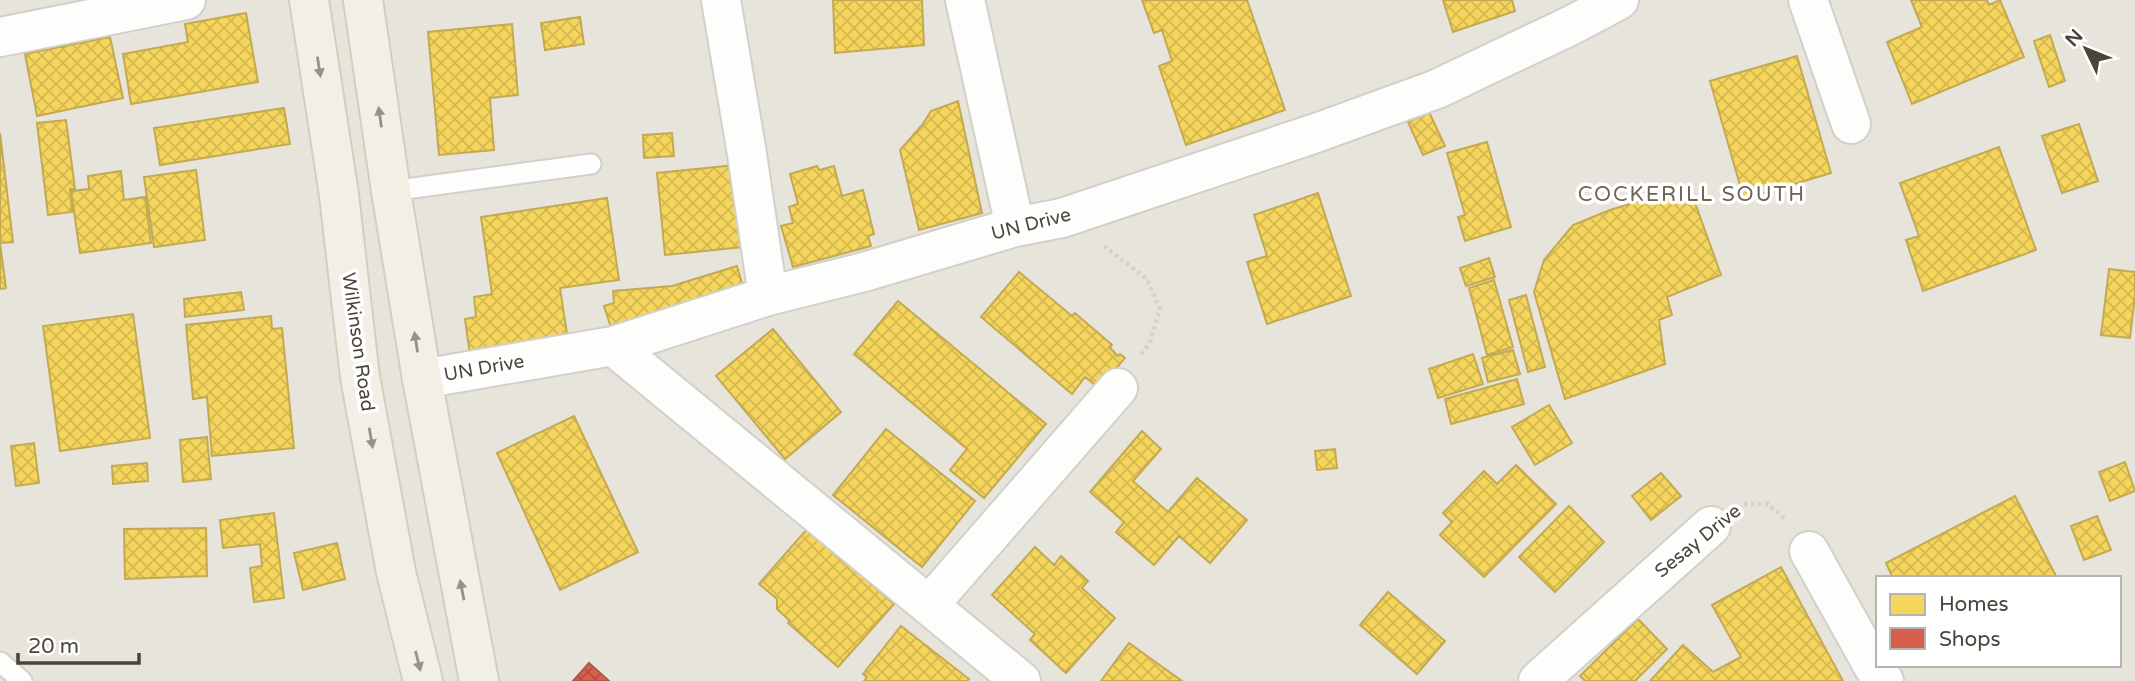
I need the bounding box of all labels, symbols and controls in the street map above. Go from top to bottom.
north arrow [2051,14,2121,84]
text: N [2061,25,2088,51]
one-way arrow [314,57,325,79]
one-way arrow [375,106,386,128]
district label: COCKERILL SOUTH [1578,182,1806,207]
street label: UN Drive [989,203,1073,245]
street label: Wilkinson Road [337,271,379,413]
one-way arrow [410,331,421,353]
street label: UN Drive [442,350,526,386]
one-way arrow [366,427,377,449]
street label: Sesay Drive [1651,500,1745,582]
legend [1876,576,2121,667]
one-way arrow [456,579,467,601]
text: Homes [1939,592,2009,617]
scale bar [18,622,138,666]
text: Shops [1939,627,2001,652]
text: 20 m [28,634,79,659]
one-way arrow [413,650,424,672]

